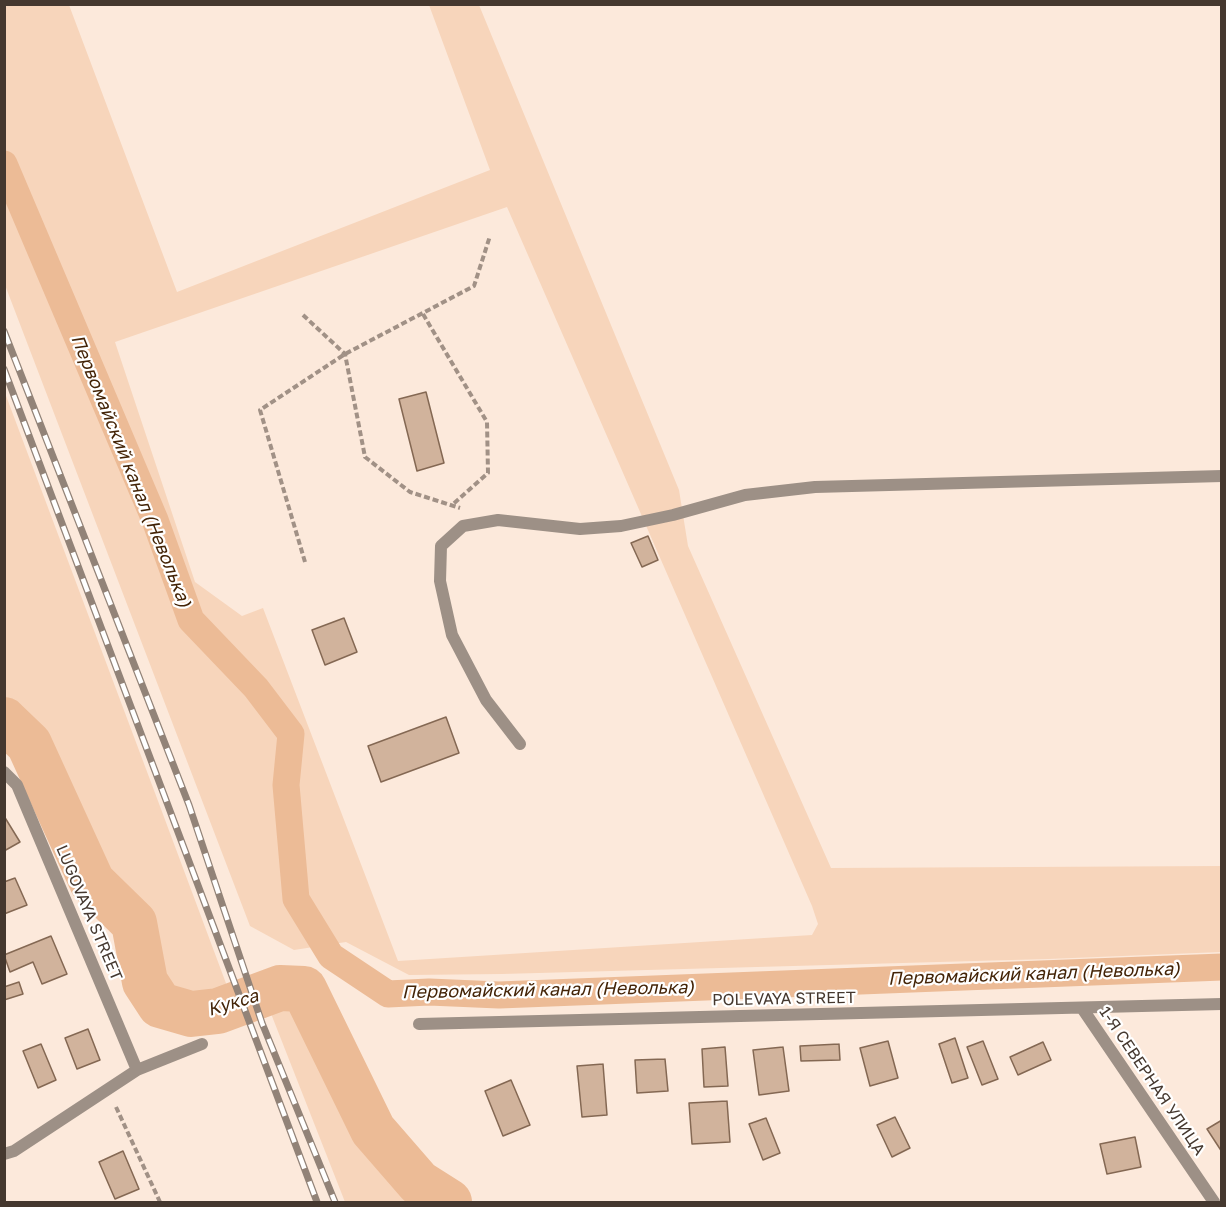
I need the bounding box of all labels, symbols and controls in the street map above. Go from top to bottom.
water label: Первомайский канал (Неволька) [66,332,196,610]
street label: LUGOVAYA STREET [52,842,126,984]
water label: Первомайский канал (Неволька) [888,958,1180,990]
water label: Первомайский канал (Неволька) [402,977,694,1003]
water label: Кукса [205,985,261,1021]
street label: POLEVAYA STREET [712,988,856,1010]
street label: 1-Я СЕВЕРНАЯ УЛИЦА [1095,1003,1209,1159]

